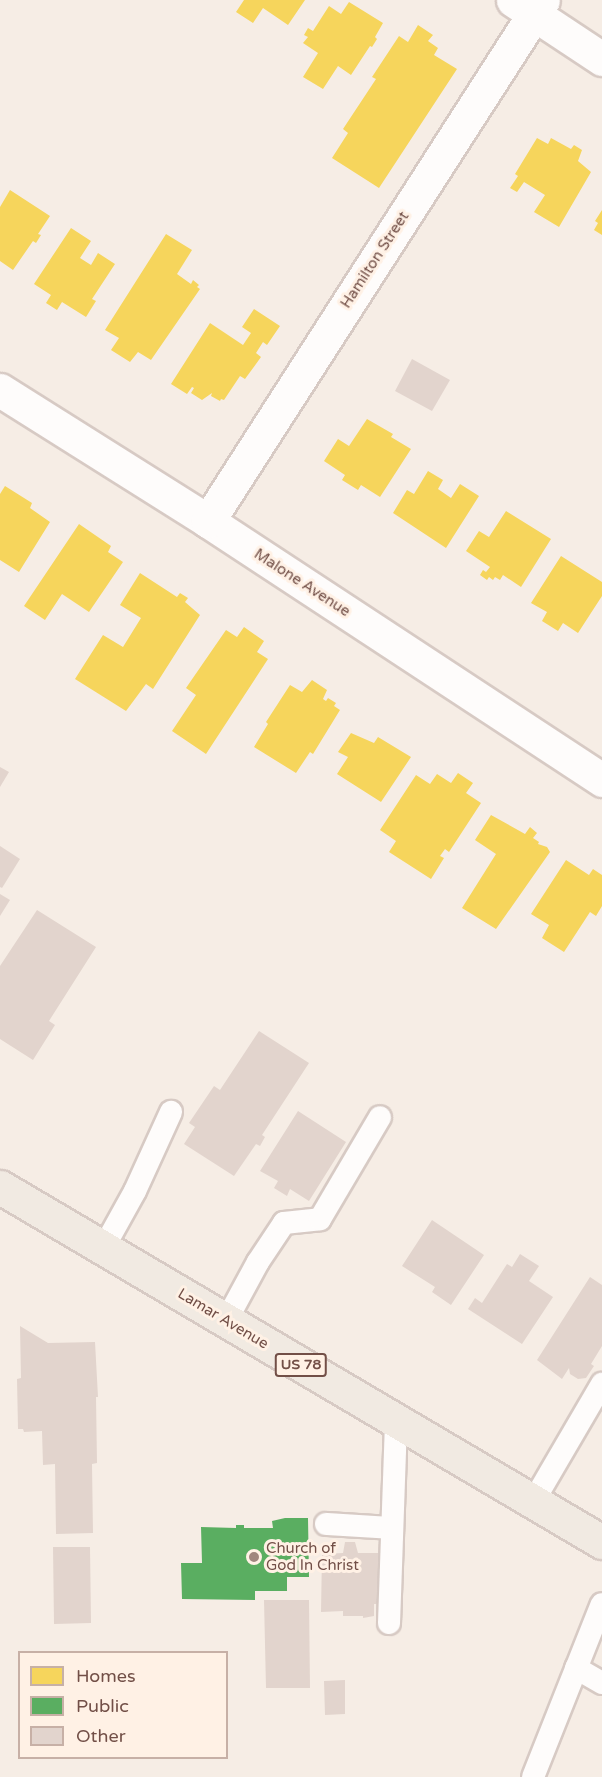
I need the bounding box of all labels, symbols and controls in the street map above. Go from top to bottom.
street label: Hamilton Street [337,208,413,312]
street label: Malone Avenue [251,545,353,621]
street label: Lamar Avenue [174,1285,272,1353]
road number: US 78 [274,1354,328,1376]
place label: Church of God In Christ [266,1539,359,1574]
marker: Church of God In Christ [247,1550,261,1564]
legend [18,1651,228,1759]
text: Homes [76,1665,136,1687]
text: Public [76,1695,129,1717]
text: Other [76,1725,126,1747]

